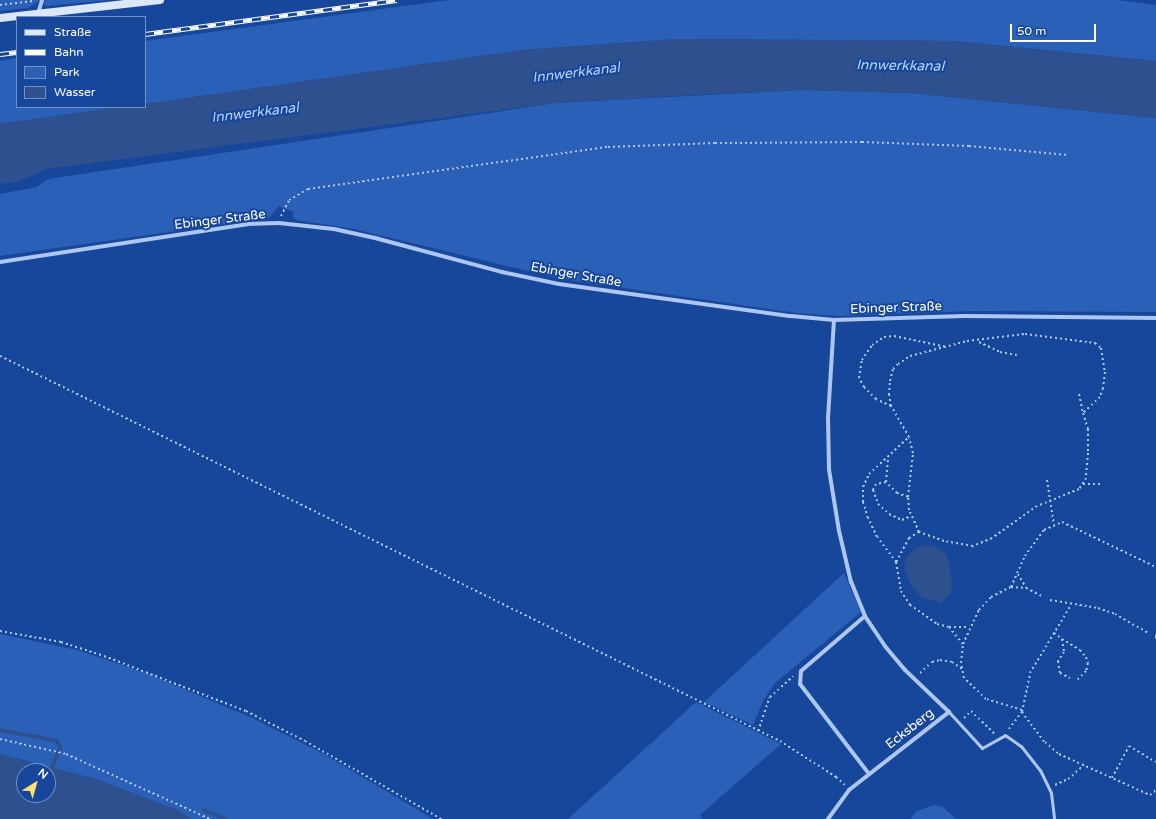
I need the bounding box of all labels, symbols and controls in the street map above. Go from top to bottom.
legend [16,16,146,108]
scale bar [1012,16,1098,42]
text: 50 m [1017,24,1046,38]
text: Straße [54,25,91,39]
text: Bahn [54,45,84,59]
water label: Innwerkkanal [856,57,944,75]
water label: Innwerkkanal [531,59,621,87]
text: Park [54,65,80,79]
text: Wasser [54,85,95,99]
water label: Innwerkkanal [210,99,300,127]
street label: Ebinger Straße [173,207,267,233]
street label: Ebinger Straße [529,259,623,291]
street label: Ebinger Straße [850,299,942,317]
street label: Ecksberg [883,705,937,753]
north arrow [16,763,56,803]
text: N [35,766,50,782]

